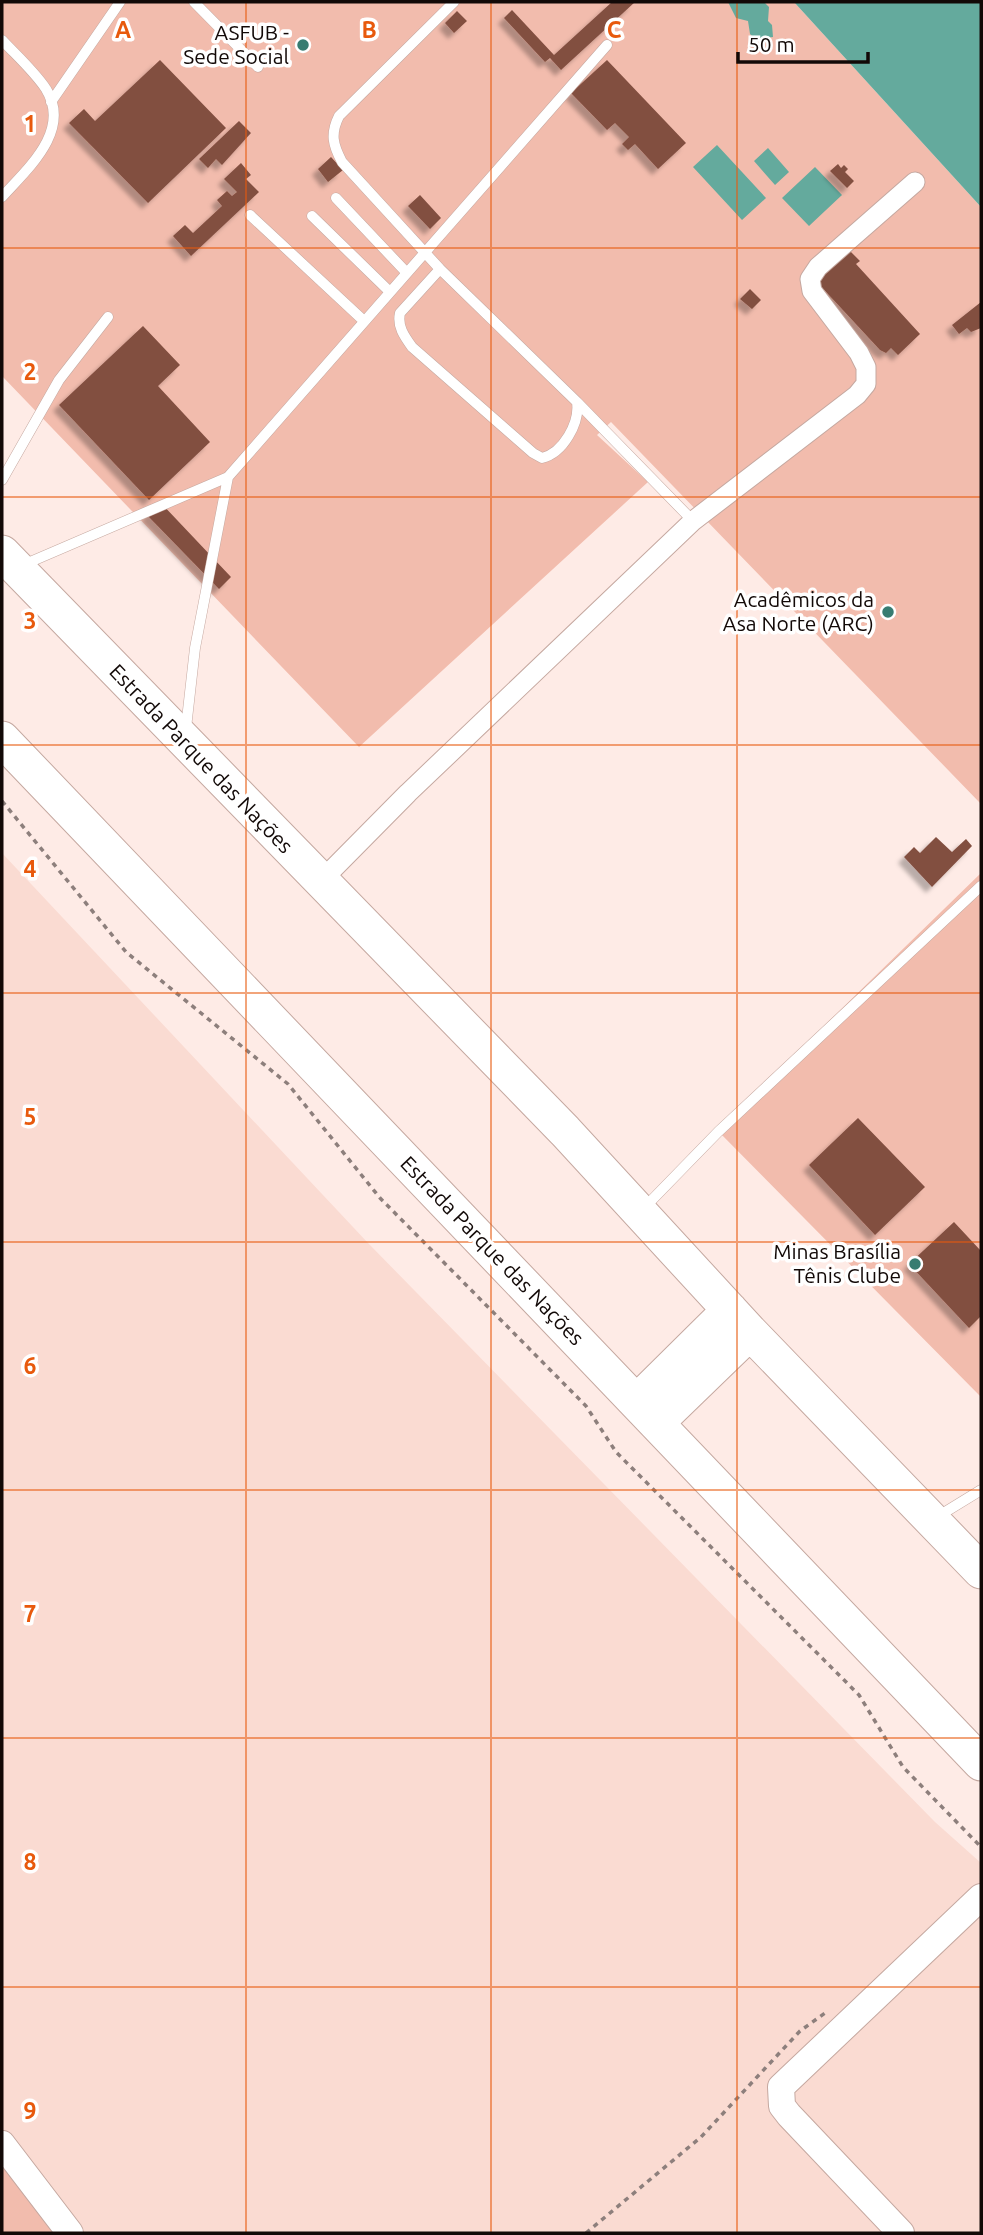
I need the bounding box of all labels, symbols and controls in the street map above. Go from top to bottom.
text: A [115,17,131,42]
text: B [361,17,377,42]
text: C [607,17,622,42]
place label: ASFUB - Sede Social [183,20,289,68]
scale bar [738,21,867,65]
text: 50 m [748,32,795,56]
marker: ASFUB - Sede Social [295,37,311,53]
text: 1 [24,111,36,136]
text: 2 [24,359,36,384]
place label: Acadêmicos da Asa Norte (ARC) [723,587,874,635]
marker: Acadêmicos da Asa Norte (ARC) [880,604,896,620]
text: 3 [24,608,36,633]
street label: Estrada Parque das Nações [105,659,298,858]
text: 4 [24,856,37,881]
text: 5 [24,1104,36,1129]
street label: Estrada Parque das Nações [396,1151,589,1350]
place label: Minas Brasília Tênis Clube [773,1239,901,1287]
marker: Minas Brasília Tênis Clube [907,1256,923,1272]
text: 6 [24,1353,37,1378]
text: 7 [24,1601,36,1626]
text: 8 [24,1849,36,1874]
text: 9 [24,2098,36,2123]

